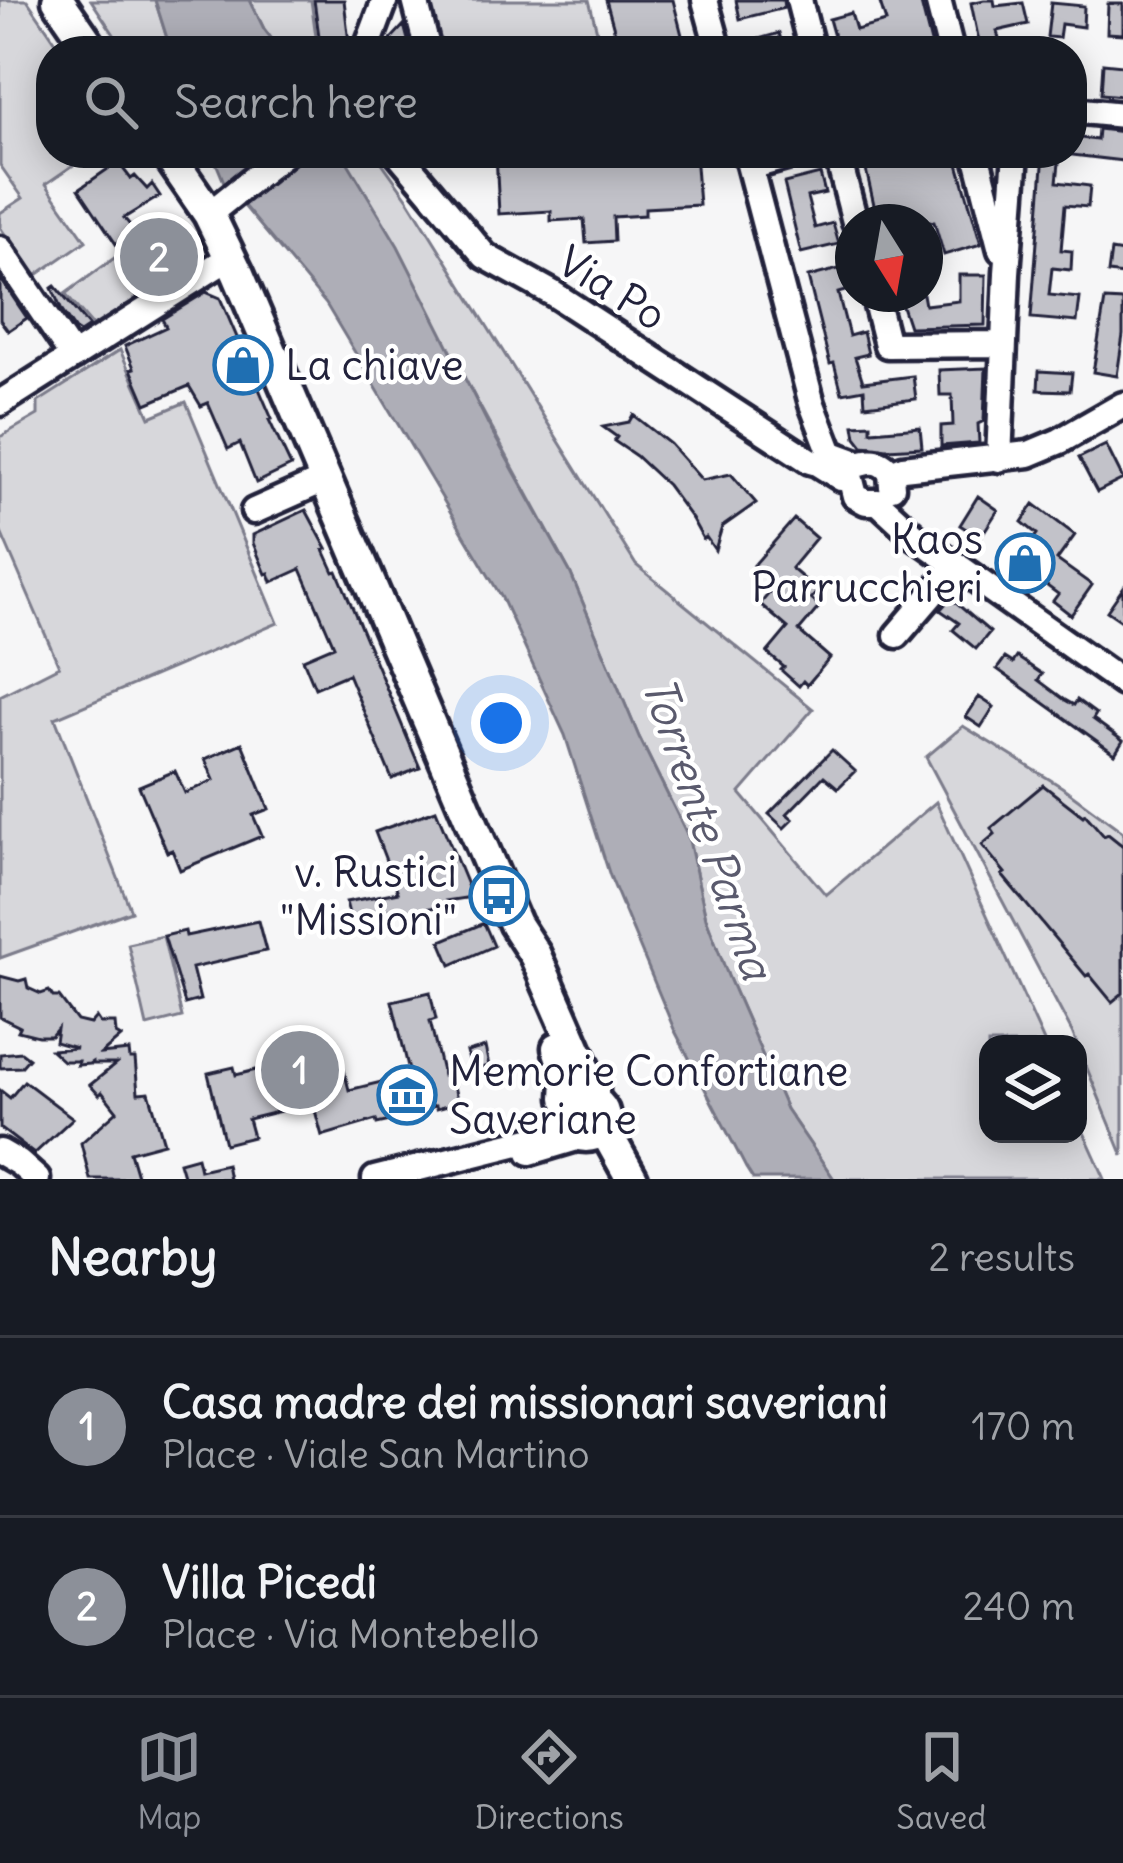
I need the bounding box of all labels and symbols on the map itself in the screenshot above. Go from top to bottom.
north arrow [835,204,943,312]
pin: 2 [120,212,198,302]
street label: Via Po [548,235,676,341]
shop icon: La chiave [212,334,274,396]
place label: La chiave [285,339,464,391]
place label: Kaos Parrucchieri [751,513,983,613]
shop icon: Kaos Parrucchieri [994,532,1056,594]
water label: Torrente Parma [630,669,787,989]
your location [471,693,531,753]
place label: v. Rustici "Missioni" [280,846,457,946]
bus stop icon: v. Rustici "Missioni" [468,865,530,927]
pin: 1 [261,1025,339,1115]
place label: Memorie Confortiane Saveriane [449,1045,848,1145]
museum icon: Memorie Confortiane Saveriane [376,1064,438,1126]

